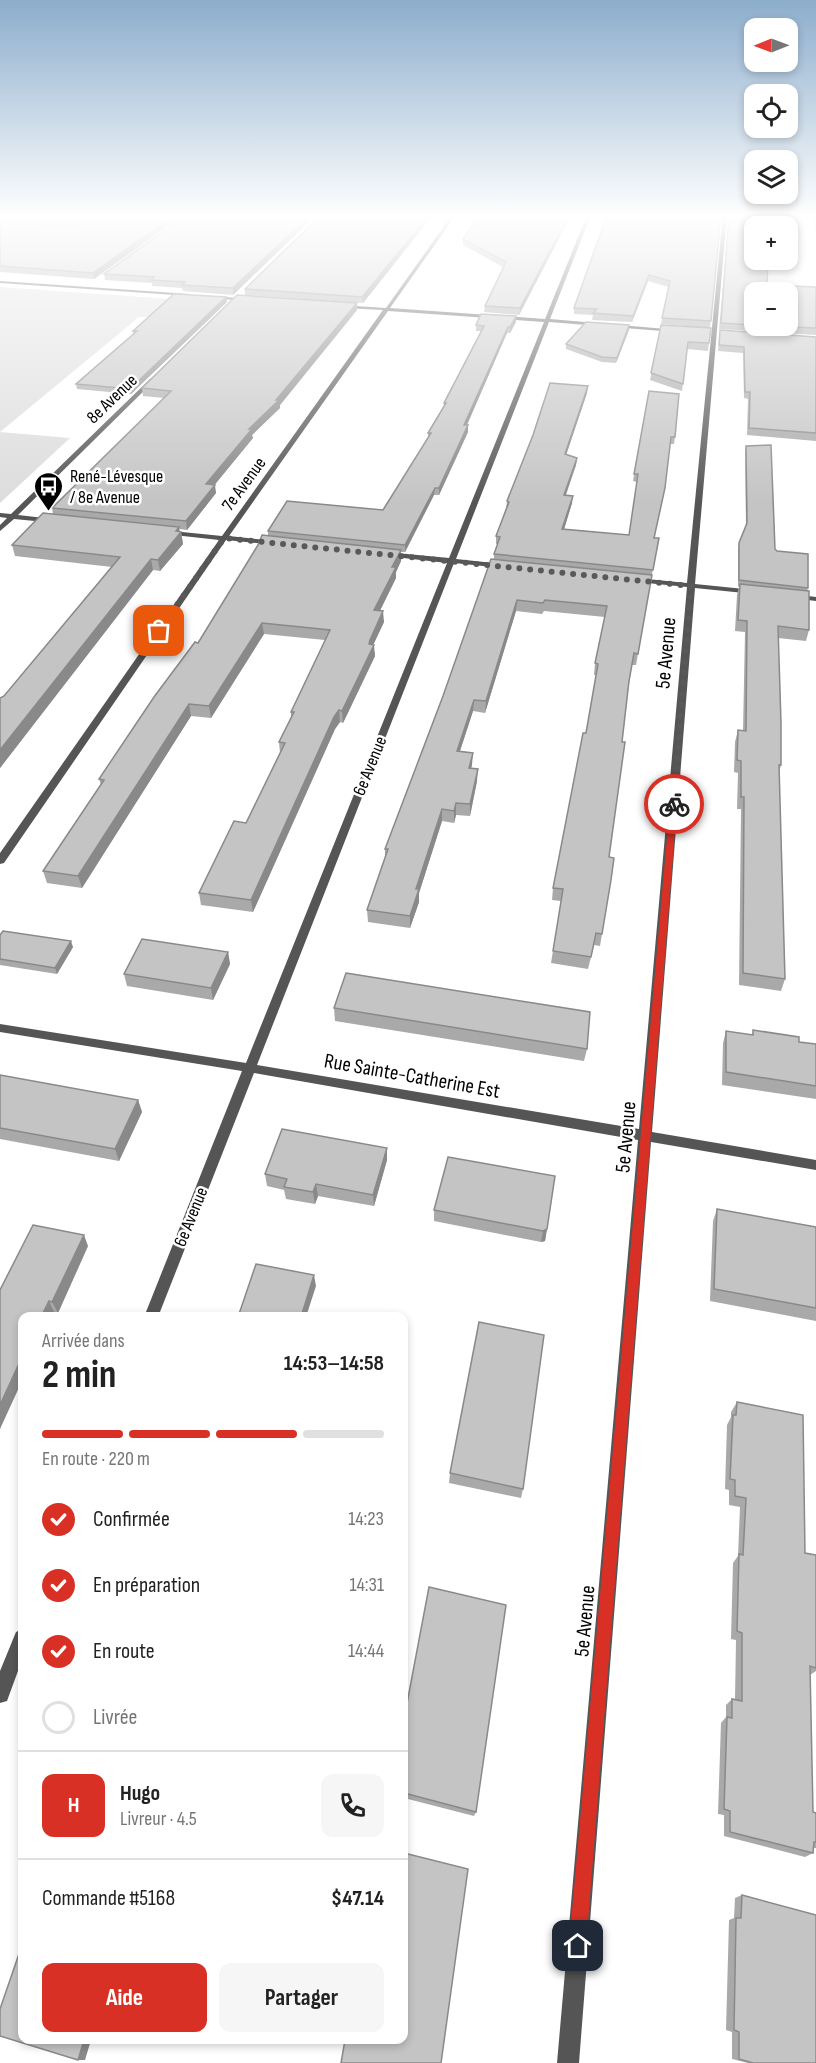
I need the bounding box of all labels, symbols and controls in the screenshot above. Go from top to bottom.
north arrow [744,18,798,72]
map controls [744,18,798,336]
button: locate [744,84,798,138]
button: layers [744,150,798,204]
button: + [744,216,798,270]
button: − [744,282,798,336]
street label: 8e Avenue [82,370,142,428]
street label: 7e Avenue [218,453,270,515]
place label: René-Lévesque / 8e Avenue [70,466,163,508]
bus stop icon: René-Lévesque / 8e Avenue [33,470,65,512]
pin [133,605,184,656]
icon: bag [142,614,175,647]
street label: 5e Avenue [650,616,682,690]
street label: 6e Avenue [349,733,391,799]
courier [644,774,704,834]
icon: bike [658,788,691,821]
street label: Rue Sainte-Catherine Est [322,1048,502,1104]
street label: 5e Avenue [610,1100,642,1174]
street label: 6e Avenue [170,1184,212,1250]
text: Arrivée dans [42,1329,125,1353]
text: 14:53–14:58 [284,1350,384,1377]
text: 2 min [42,1352,116,1399]
text: En route · 220 m [42,1447,150,1471]
icon: check [42,1503,75,1536]
text: Confirmée [93,1506,170,1533]
text: 14:23 [348,1507,384,1531]
icon: check [42,1569,75,1602]
text: En préparation [93,1572,200,1599]
text: 14:31 [349,1573,384,1597]
street label: 5e Avenue [569,1584,601,1658]
icon: check [42,1635,75,1668]
text: En route [93,1638,155,1665]
text: 14:44 [348,1639,384,1663]
text: Livrée [93,1704,137,1731]
button: phone [321,1774,384,1837]
text: Hugo [120,1780,160,1807]
text: H [68,1792,79,1819]
text: Livreur · 4.5 [120,1807,197,1831]
text: Commande #5168 [42,1885,175,1912]
text: $47.14 [331,1885,384,1912]
pin [552,1920,603,1971]
icon: home [561,1929,594,1962]
button: Aide [42,1963,207,2032]
button: Partager [219,1963,384,2032]

